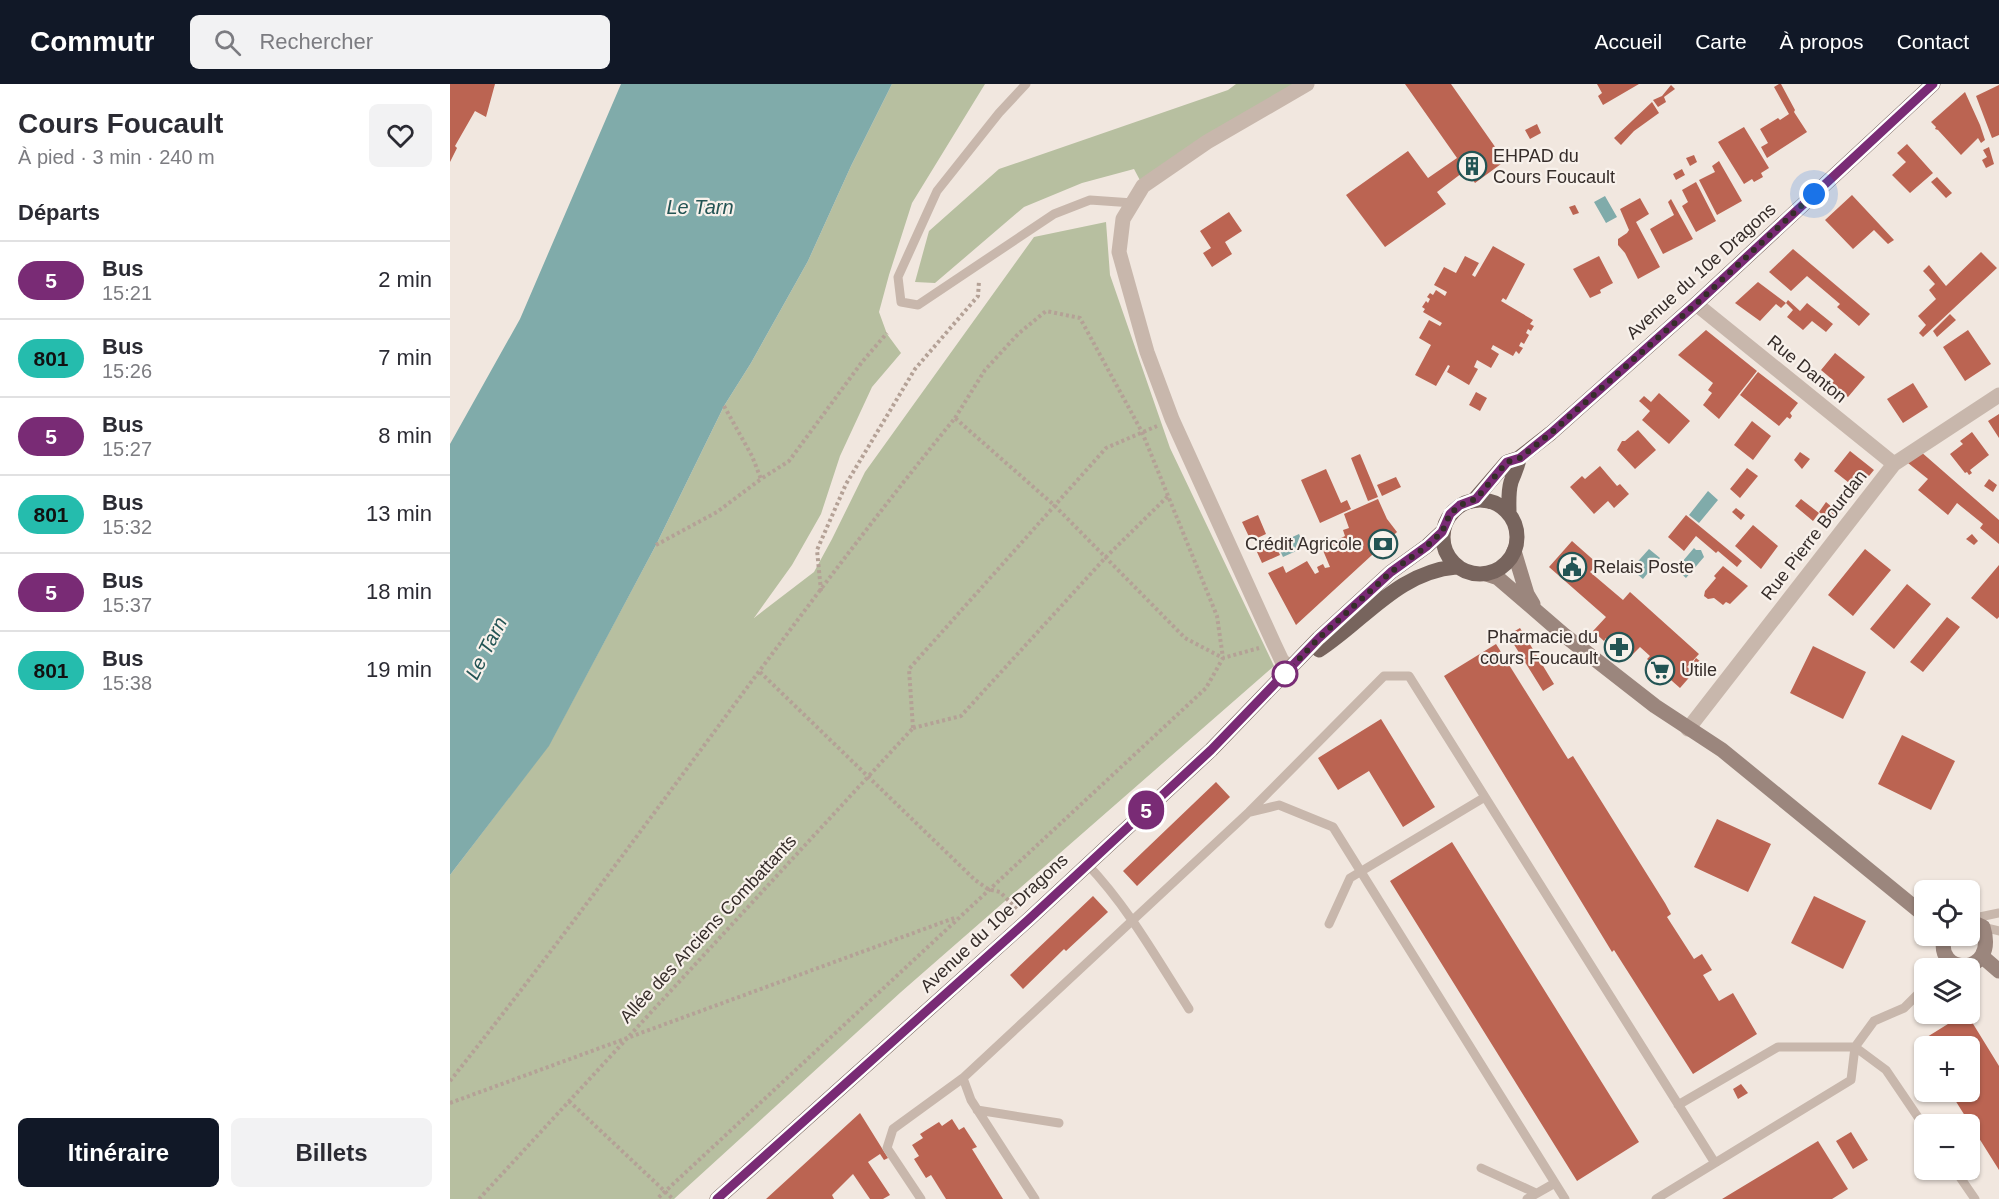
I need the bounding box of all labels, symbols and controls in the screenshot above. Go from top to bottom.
search box [190,15,610,69]
text: Commutr [30,26,154,57]
icon: search [211,26,244,59]
text: Rechercher [259,29,373,54]
text: Accueil [1595,30,1662,53]
text: Carte [1695,30,1747,53]
text: À propos [1780,30,1864,53]
text: Contact [1897,30,1969,53]
button: heart [369,104,432,167]
text: Cours Foucault [18,108,223,139]
text: À pied · 3 min · 240 m [18,146,215,168]
place label: EHPAD du Cours Foucault [1493,146,1615,187]
building icon: EHPAD du Cours Foucault [1456,150,1488,182]
your location [1799,179,1829,209]
water label: Le Tarn [666,196,734,218]
street label: Avenue du 10e Dragons [1622,199,1780,343]
text: Départs [18,200,100,225]
text: Bus [102,256,144,281]
text: 2 min [378,267,432,292]
text: 5 [45,269,57,292]
text: 15:21 [102,282,152,304]
street label: Rue Danton [1763,331,1851,407]
text: Bus [102,334,144,359]
text: 7 min [378,345,432,370]
text: 801 [33,347,69,370]
text: 15:26 [102,360,152,382]
text: Bus [102,412,144,437]
text: 8 min [378,423,432,448]
text: 5 [45,425,57,448]
text: 15:27 [102,438,152,460]
street label: Rue Pierre Bourdan [1757,466,1871,604]
text: Bus [102,490,144,515]
text: 13 min [366,501,432,526]
text: 801 [33,503,69,526]
text: 15:32 [102,516,152,538]
bank icon: Crédit Agricole [1367,528,1399,560]
place label: Crédit Agricole [1245,534,1362,554]
public building icon: Relais Poste [1556,551,1588,583]
place label: Relais Poste [1593,557,1694,577]
text: Bus [102,568,144,593]
text: 18 min [366,579,432,604]
text: 5 [45,581,57,604]
text: 15:37 [102,594,152,616]
water label: Le Tarn [461,613,511,683]
place label: Pharmacie du cours Foucault [1480,627,1598,668]
pharmacy icon: Pharmacie du cours Foucault [1603,631,1635,663]
text: Bus [102,646,144,671]
supermarket icon: Utile [1644,654,1676,686]
text: 19 min [366,657,432,682]
text: 801 [33,659,69,682]
place label: Utile [1681,660,1717,680]
unlabelled marker [1272,661,1298,687]
text: 15:38 [102,672,152,694]
line badge: 5 [1126,790,1166,830]
text: 5 [1140,799,1152,822]
street label: Allée des Anciens Combattants [616,831,800,1027]
street label: Avenue du 10e Dragons [916,850,1072,996]
map controls [1914,880,1980,1180]
button: locate [1914,880,1980,946]
button: layers [1914,958,1980,1024]
button: + [1914,1036,1980,1102]
button: − [1914,1114,1980,1180]
button: Itinéraire [18,1118,219,1187]
button: Billets [231,1118,432,1187]

